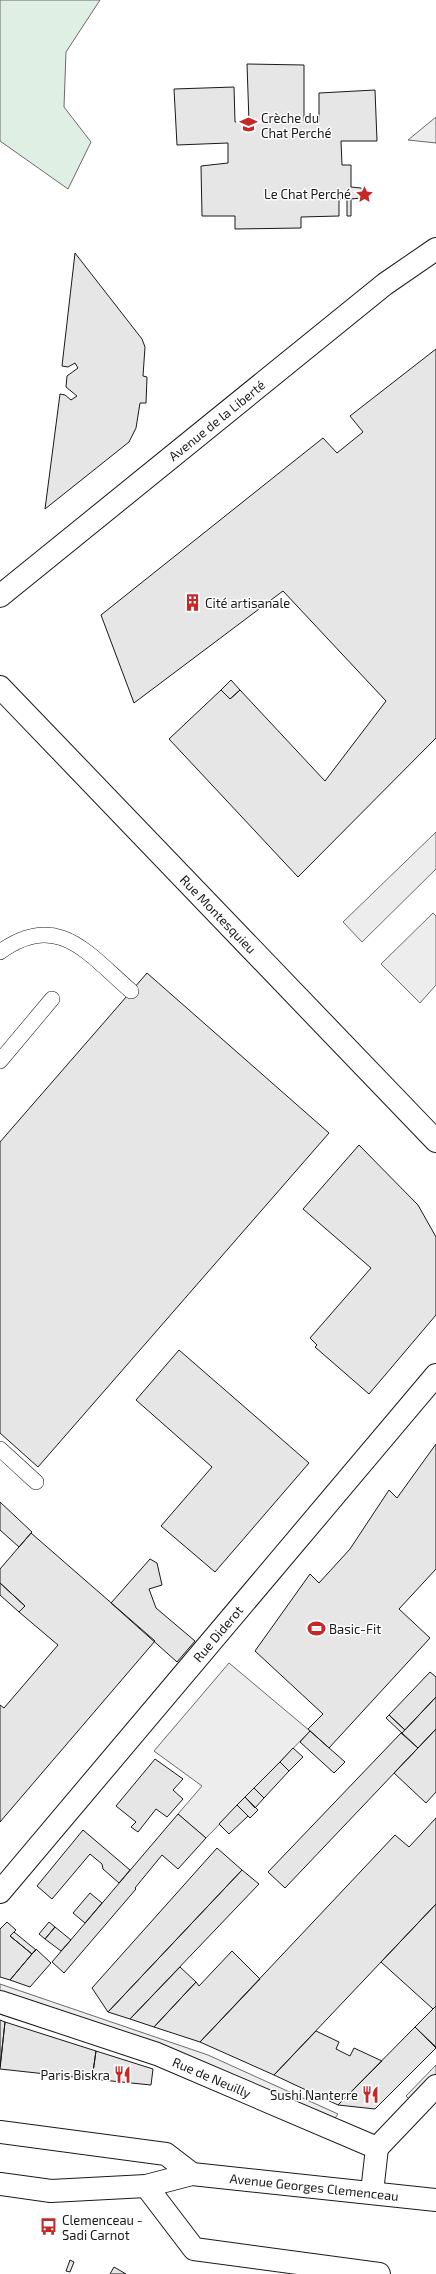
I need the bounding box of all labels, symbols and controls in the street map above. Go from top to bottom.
place label: Crèche du Chat Perché [261,110,331,141]
school or university icon: Crèche du Chat Perché [238,115,258,135]
place icon: Le Chat Perché [354,184,374,204]
place label: Le Chat Perché [264,186,351,202]
street label: Avenue de la Liberté [165,377,268,464]
building icon: Cité artisanale [182,593,202,613]
place label: Cité artisanale [205,595,290,611]
street label: Rue Montesquieu [177,872,260,957]
street label: Rue Diderot [190,1602,246,1665]
sports icon: Basic-Fit [306,1619,326,1639]
place label: Basic-Fit [329,1621,381,1637]
street label: Rue de Neuilly [170,2054,254,2101]
restaurant icon: Paris Biskra [113,2065,133,2085]
place label: Paris Biskra [40,2067,110,2083]
restaurant icon: Sushi Nanterre [361,2085,381,2105]
place label: Sushi Nanterre [270,2087,358,2103]
street label: Avenue Georges Clemenceau [229,2170,400,2204]
place label: Clemenceau - Sadi Carnot [62,2212,143,2243]
bus stop icon: Clemenceau - Sadi Carnot [39,2217,59,2237]

